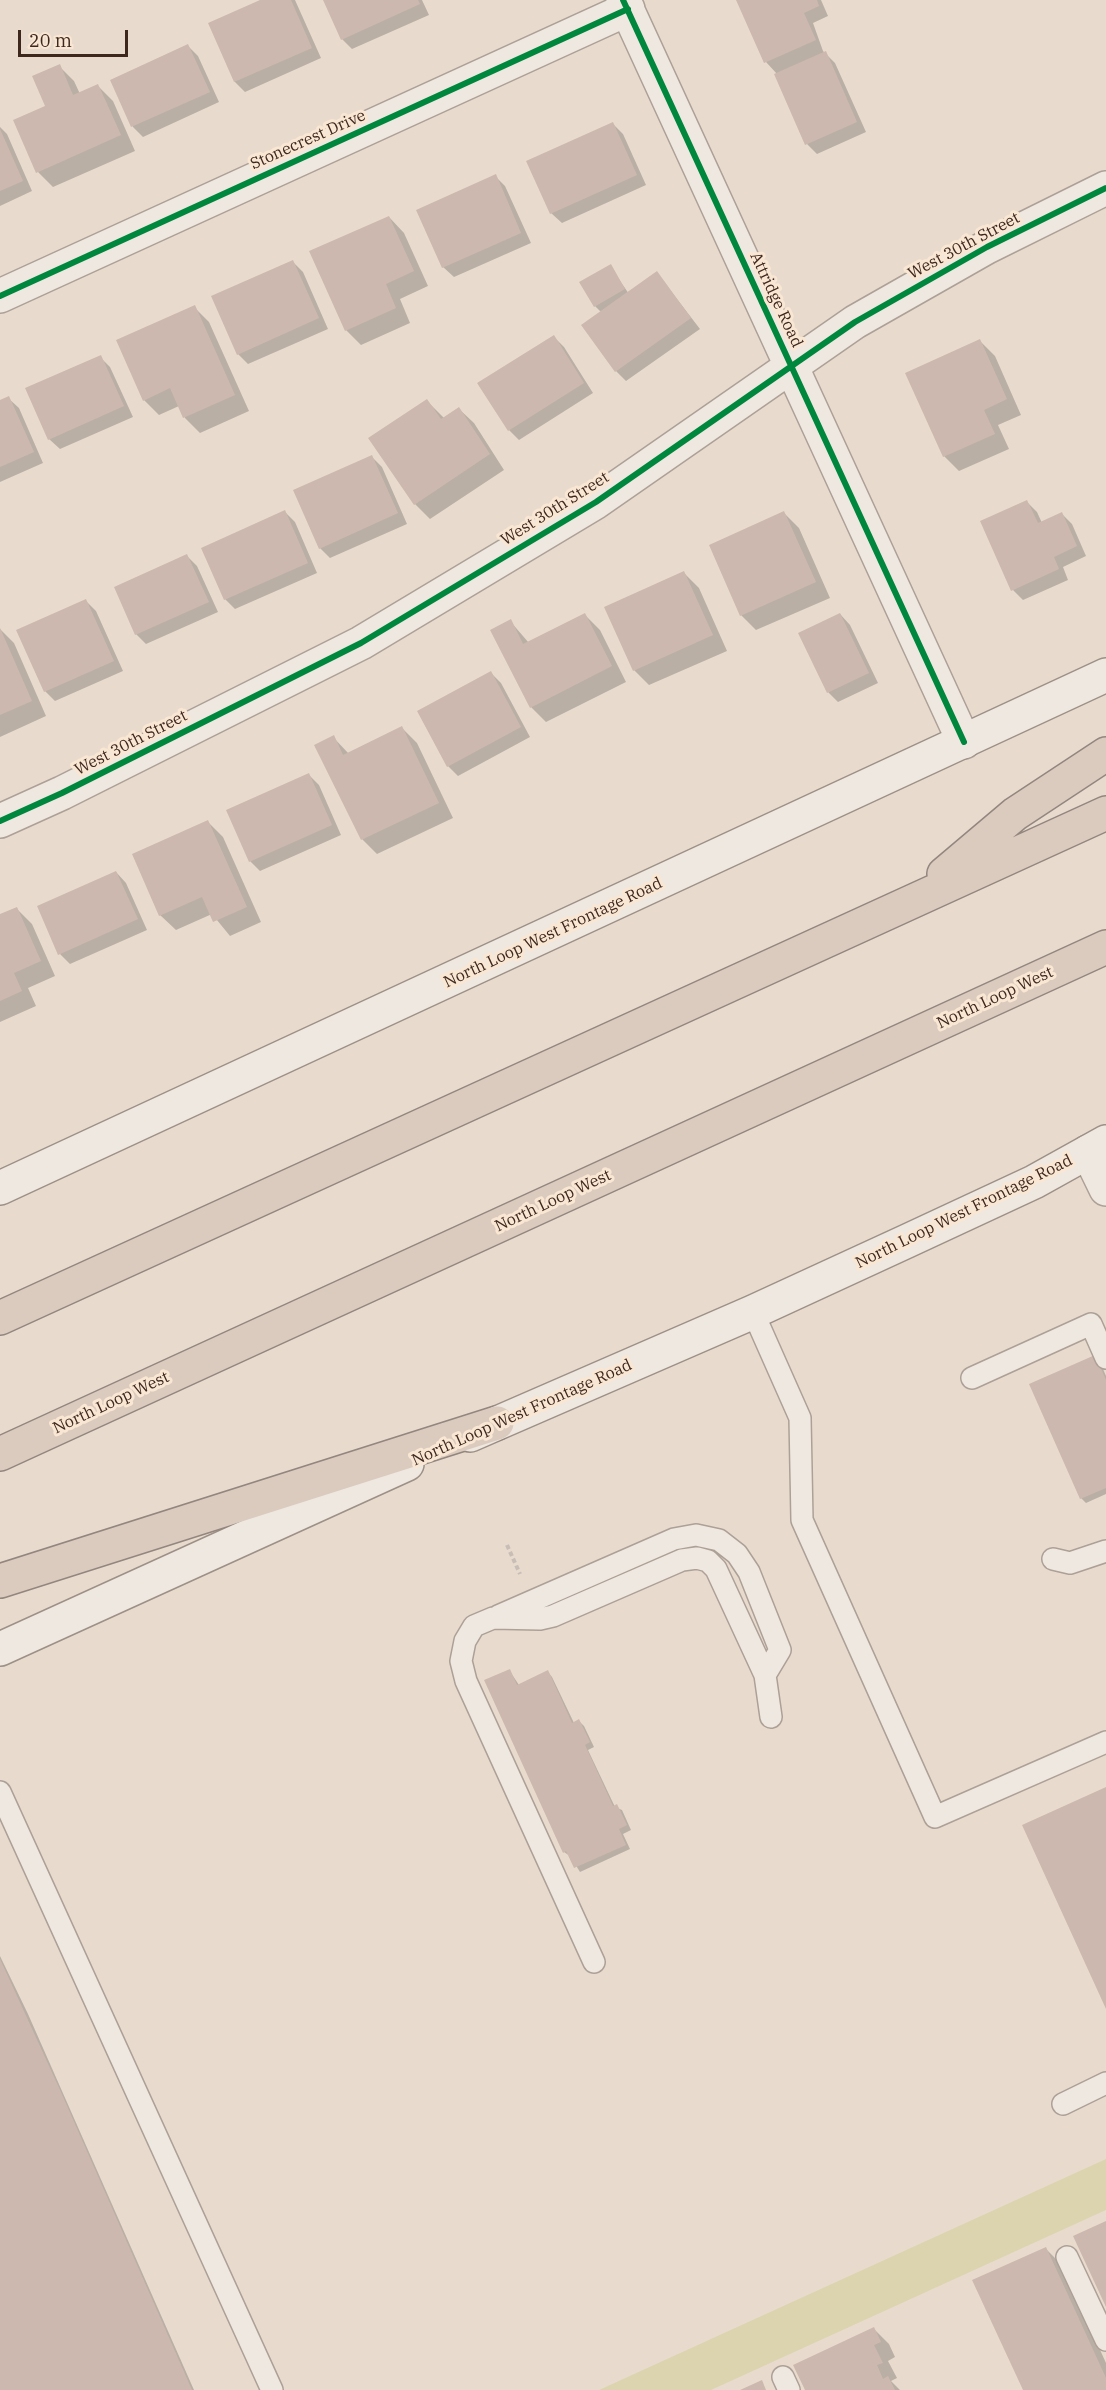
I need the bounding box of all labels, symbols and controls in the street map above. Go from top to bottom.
scale bar [21,18,130,56]
text: 20 m [29,29,72,52]
street label: Stonecrest Drive [247,106,369,174]
street label: West 30th Street [905,208,1023,284]
street label: Attridge Road [746,249,806,351]
street label: West 30th Street [497,468,613,550]
street label: West 30th Street [71,706,191,780]
street label: North Loop West Frontage Road [441,874,665,992]
street label: North Loop West [934,963,1056,1033]
street label: North Loop West Frontage Road [852,1151,1076,1273]
street label: North Loop West [492,1166,614,1236]
street label: North Loop West Frontage Road [409,1356,635,1470]
street label: North Loop West [50,1368,172,1438]

